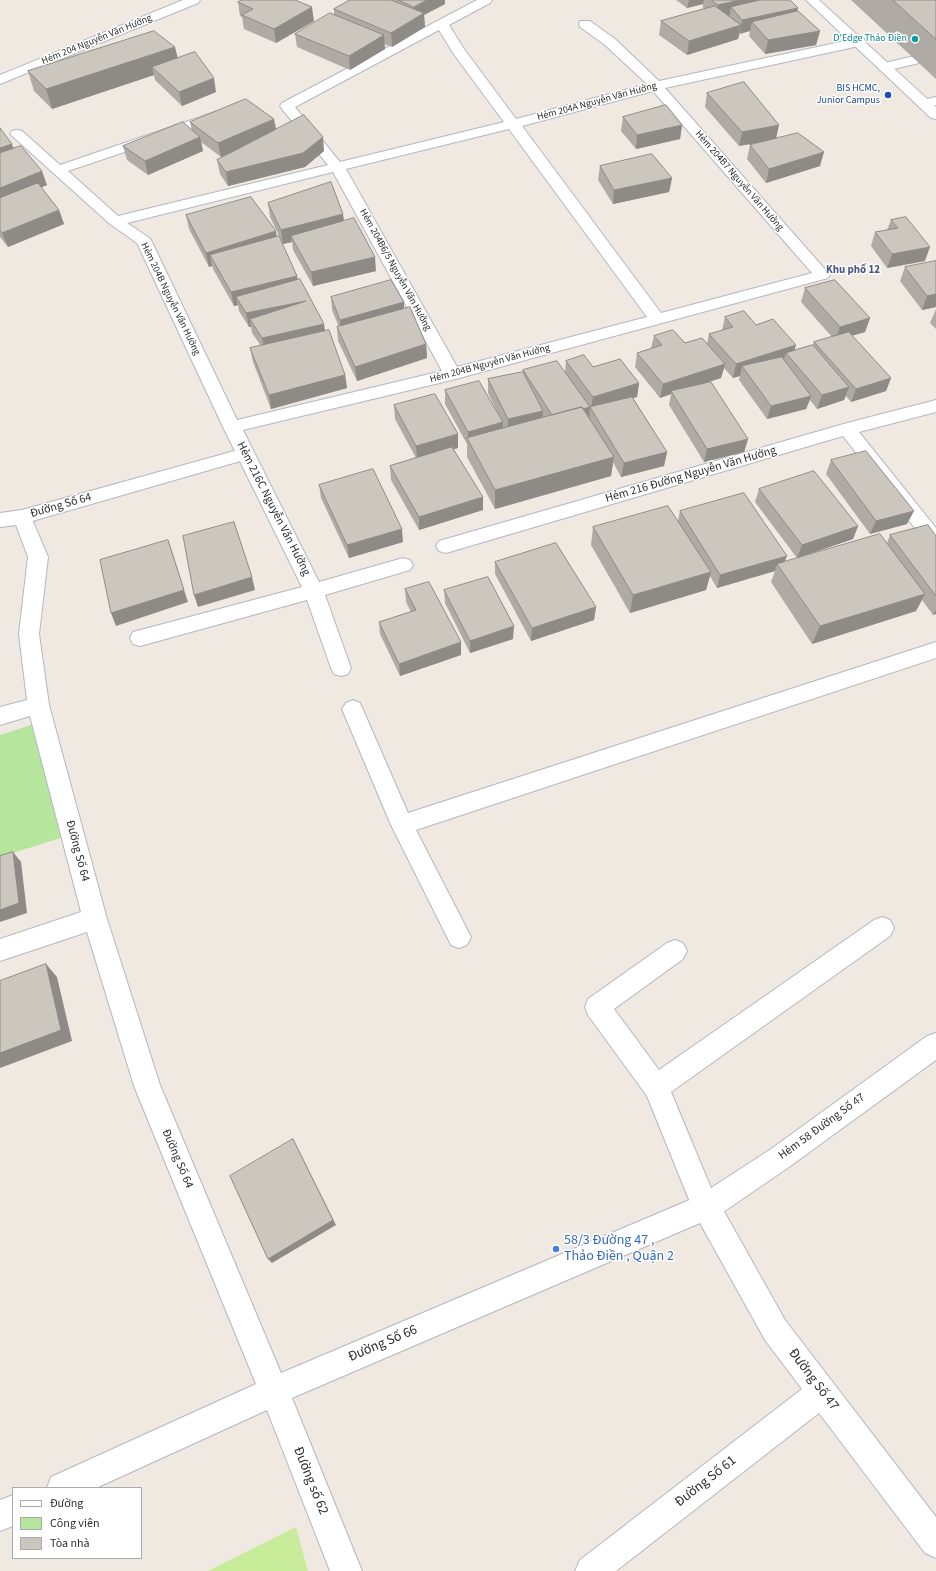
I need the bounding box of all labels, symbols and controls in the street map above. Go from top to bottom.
street label: Hẻm 204 Nguyễn Văn Hưởng [40,12,154,68]
place label: D'Edge Thảo Điền [833,33,907,45]
marker: D'Edge Thảo Điền [910,34,920,44]
street label: Hẻm 204A Nguyễn Văn Hưởng [536,80,658,124]
place label: BIS HCMC, Junior Campus [817,83,880,106]
marker: BIS HCMC, Junior Campus [883,90,893,100]
street label: Hẻm 204B7 Nguyễn Văn Hưởng [692,128,786,234]
street label: Hẻm 204B6/5 Nguyễn Văn Hưởng [356,207,434,333]
street label: Hẻm 204B Nguyễn Văn Hưởng [137,241,203,357]
district label: Khu phố 12 [826,264,880,278]
street label: Hẻm 204B Nguyễn Văn Hưởng [429,342,551,386]
street label: Hẻm 216C Nguyễn Văn Hưởng [233,440,313,578]
street label: Hẻm 216 Đường Nguyễn Văn Hưởng [604,444,778,506]
street label: Đường Số 64 [29,490,93,522]
street label: Đường Số 64 [62,819,92,883]
street label: Hẻm 58 Đường Số 47 [776,1091,868,1163]
street label: Đường Số 64 [158,1127,196,1191]
place label: 58/3 Đường 47 , Thảo Điền , Quận 2 [564,1233,674,1266]
marker: 58/3 Đường 47 , Thảo Điền , Quận 2 [551,1244,561,1254]
street label: Đường Số 66 [346,1322,420,1366]
street label: Đường Số 47 [784,1346,842,1414]
street label: Đường số 62 [289,1445,331,1517]
street label: Đường Số 61 [672,1453,740,1511]
legend [12,1487,142,1559]
text: Đường [50,1495,83,1512]
text: Công viên [50,1515,99,1532]
text: Tòa nhà [50,1535,90,1552]

